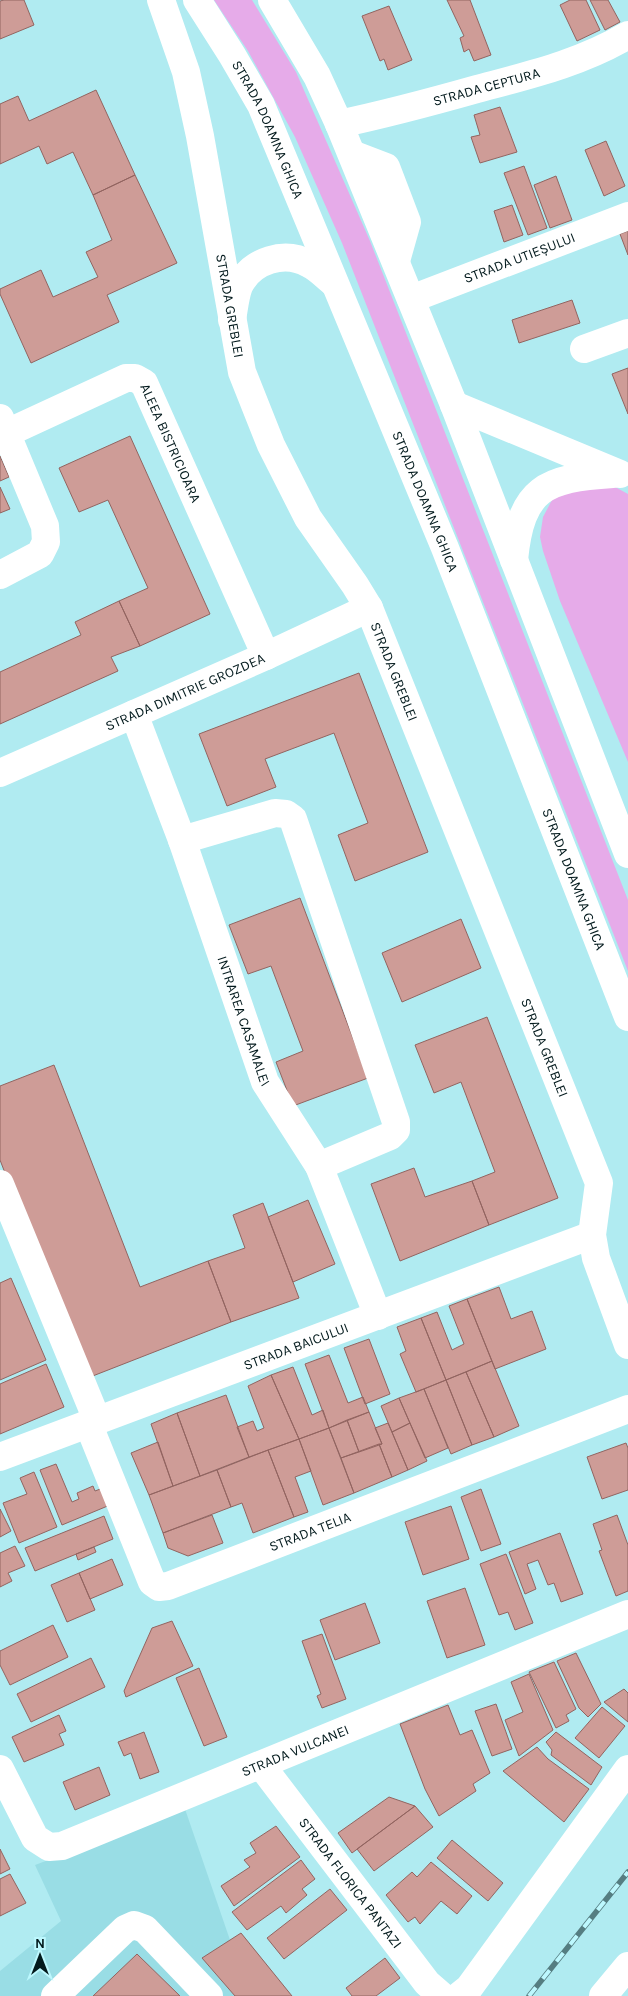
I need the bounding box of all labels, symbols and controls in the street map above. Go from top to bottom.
street label: STRADA DOAMNA GHICA [228,57,307,201]
street label: STRADA CEPTURA [431,64,542,109]
street label: STRADA UTIEȘULUI [461,229,577,287]
street label: STRADA GREBLEI [213,252,248,359]
street label: ALEEA BISTRICIOARA [137,381,205,505]
street label: STRADA DOAMNA GHICA [389,428,462,574]
street label: STRADA GREBLEI [367,619,422,724]
street label: STRADA DIMITRIE GROZDEA [103,649,267,734]
street label: STRADA DOAMNA GHICA [539,806,609,952]
street label: INTRAREA CASAMALEI [214,954,274,1090]
street label: STRADA GREBLEI [517,996,572,1100]
street label: STRADA BAICULUI [241,1319,351,1373]
street label: STRADA TELIA [267,1508,353,1555]
street label: STRADA VULCANEI [239,1721,351,1780]
street label: STRADA FLORICA PANTAZI [296,1814,406,1951]
north arrow [15,1931,65,1981]
text: N [35,1935,45,1952]

